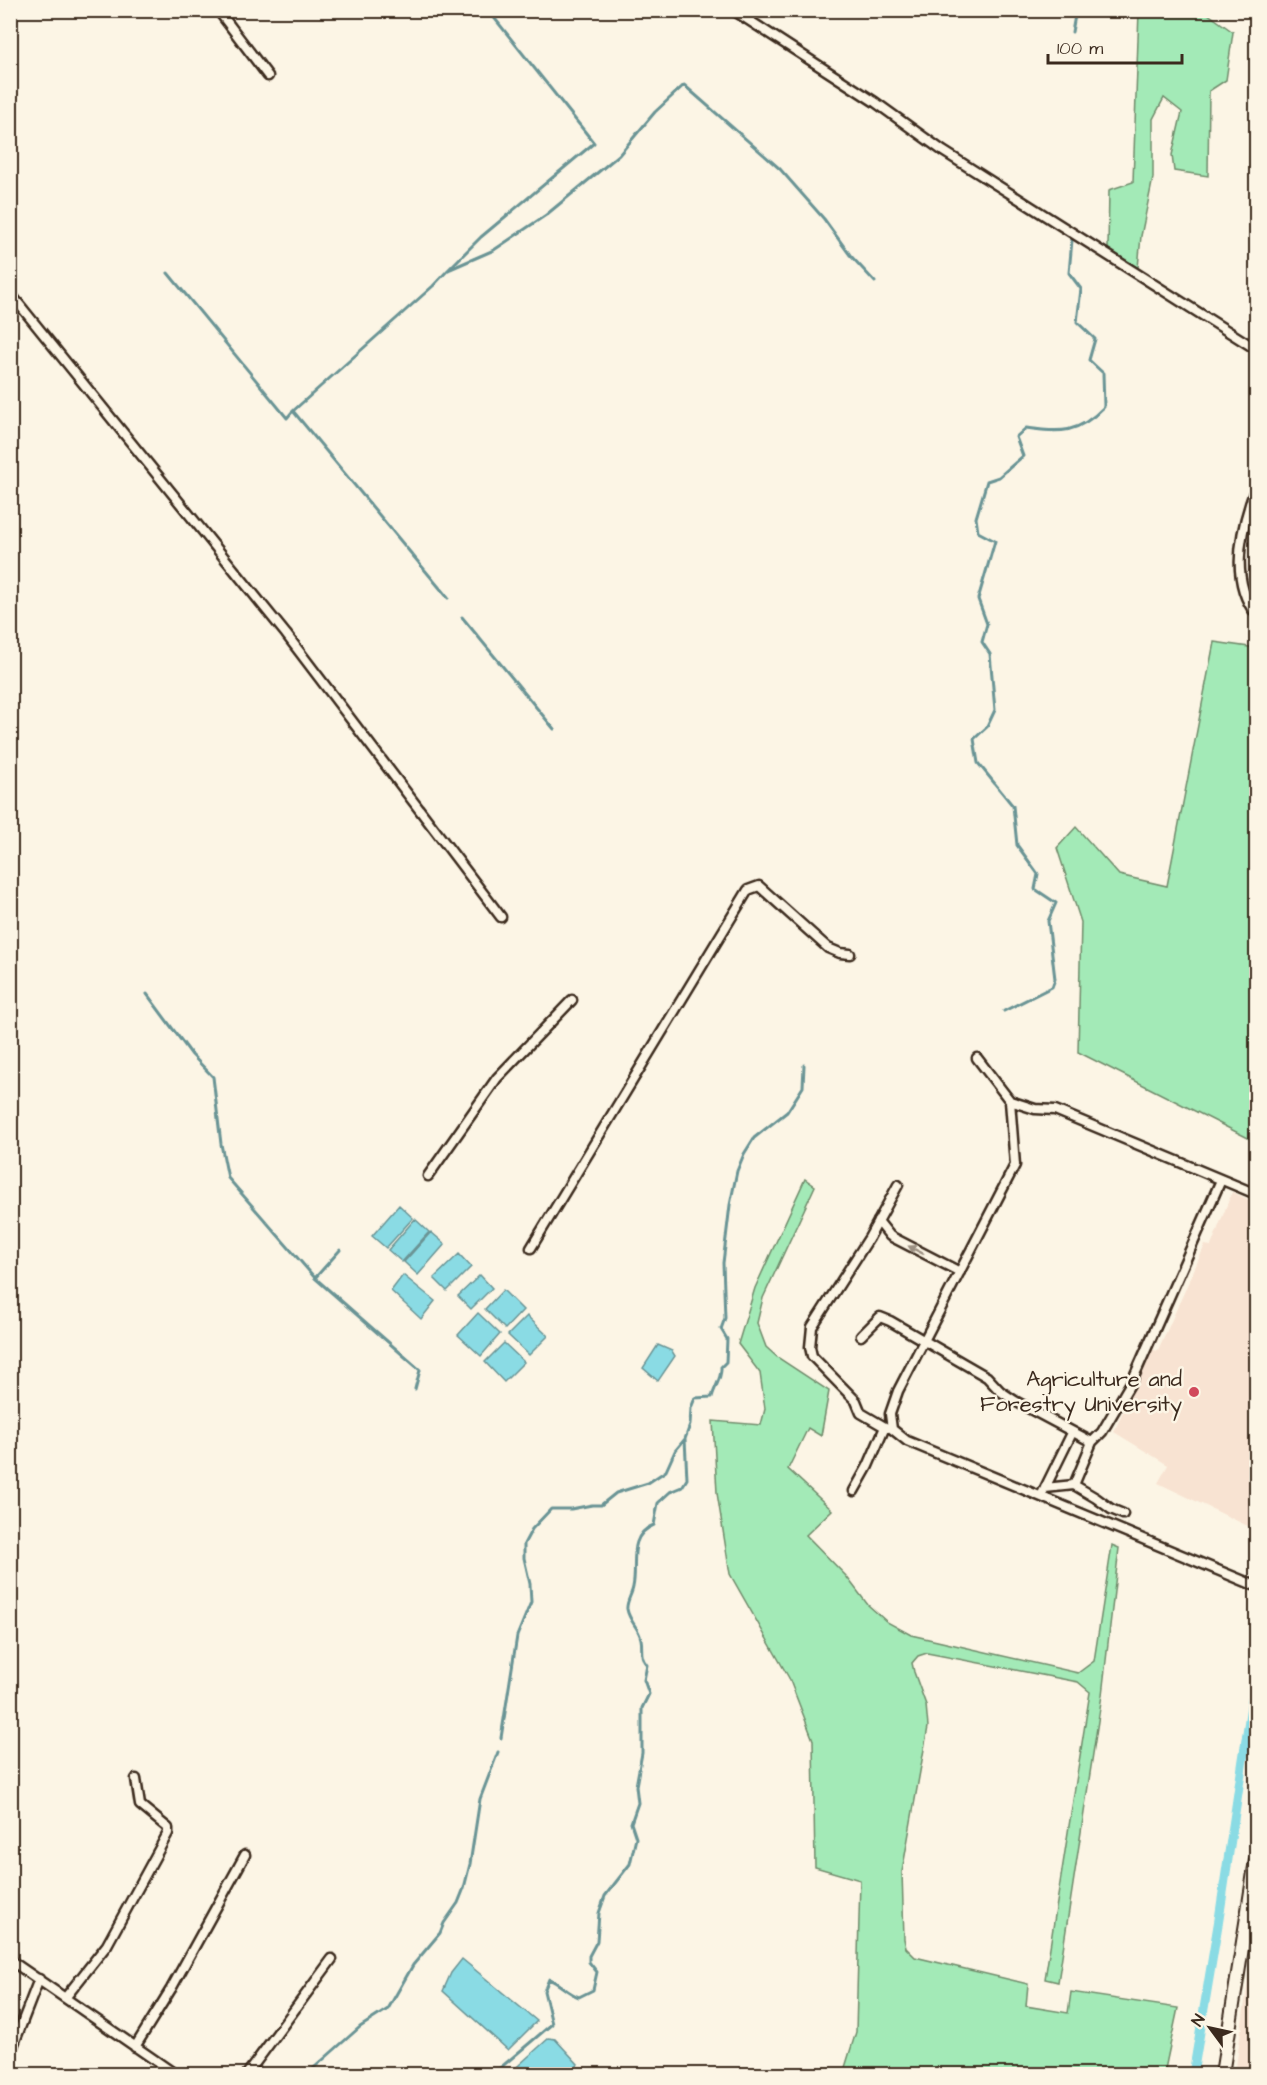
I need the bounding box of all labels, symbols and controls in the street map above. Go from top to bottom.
scale bar [1048,27,1182,65]
text: 100 m [1057,36,1103,61]
one-way arrow [908,1245,925,1254]
place label: Agriculture and Forestry University [980,1364,1182,1421]
marker: Agriculture and Forestry University [1187,1385,1201,1399]
north arrow [1180,1998,1240,2058]
text: N [1186,2010,1210,2031]

